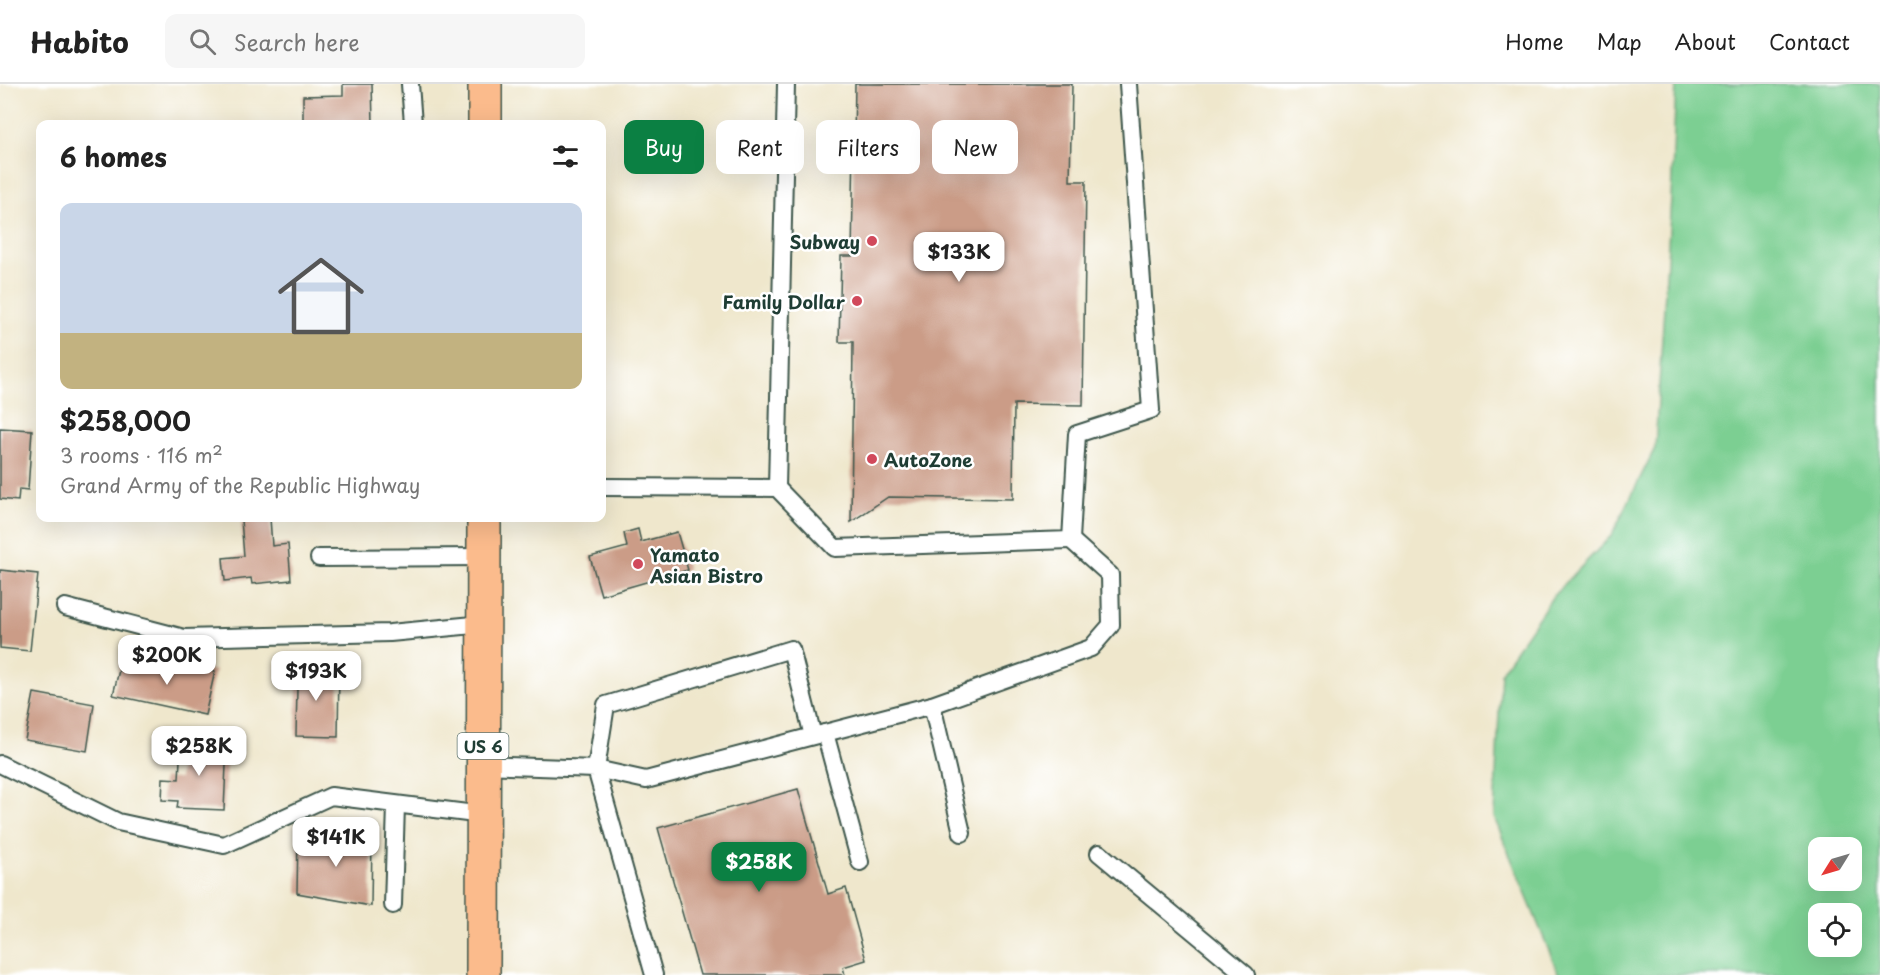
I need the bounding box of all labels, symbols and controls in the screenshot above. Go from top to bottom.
search box [165,14,585,68]
text: Habito [30,20,129,63]
icon: search [186,25,219,58]
text: Search here [234,25,360,58]
text: Home [1505,25,1564,57]
text: Map [1597,25,1642,57]
text: About [1675,25,1736,57]
text: Contact [1769,25,1850,57]
chip: Buy [624,120,704,174]
chip: Rent [716,120,804,174]
chip: Filters [816,120,920,174]
chip: New [932,120,1018,174]
text: 6 homes [60,137,167,176]
icon: filters [549,140,582,173]
place label: Subway [790,228,860,255]
pin: $133K [917,232,1001,283]
marker: Subway [865,234,879,248]
text: $133K [927,236,991,266]
icon: home [267,242,375,350]
place label: Family Dollar [723,288,846,315]
marker: Family Dollar [850,294,864,308]
text: $258,000 [60,401,191,440]
text: 3 rooms · 116 m² [60,440,223,470]
place label: AutoZone [884,446,972,473]
marker: AutoZone [865,452,879,466]
text: Grand Army of the Republic Highway [60,470,420,500]
place label: Yamato Asian Bistro [649,541,763,589]
marker: Yamato Asian Bistro [631,557,645,571]
pin: $200K [125,635,209,686]
text: $200K [132,639,202,669]
pin: $193K [274,651,358,702]
text: $193K [285,655,347,685]
pin: $258K [157,726,241,777]
text: $258K [165,730,233,760]
road number: US 6 [458,733,508,759]
pin: $141K [294,817,378,868]
text: $141K [306,821,366,851]
north arrow [1808,837,1862,891]
map controls [1808,837,1862,957]
pin: $258K [717,842,801,893]
text: $258K [725,846,793,876]
button: locate [1808,903,1862,957]

